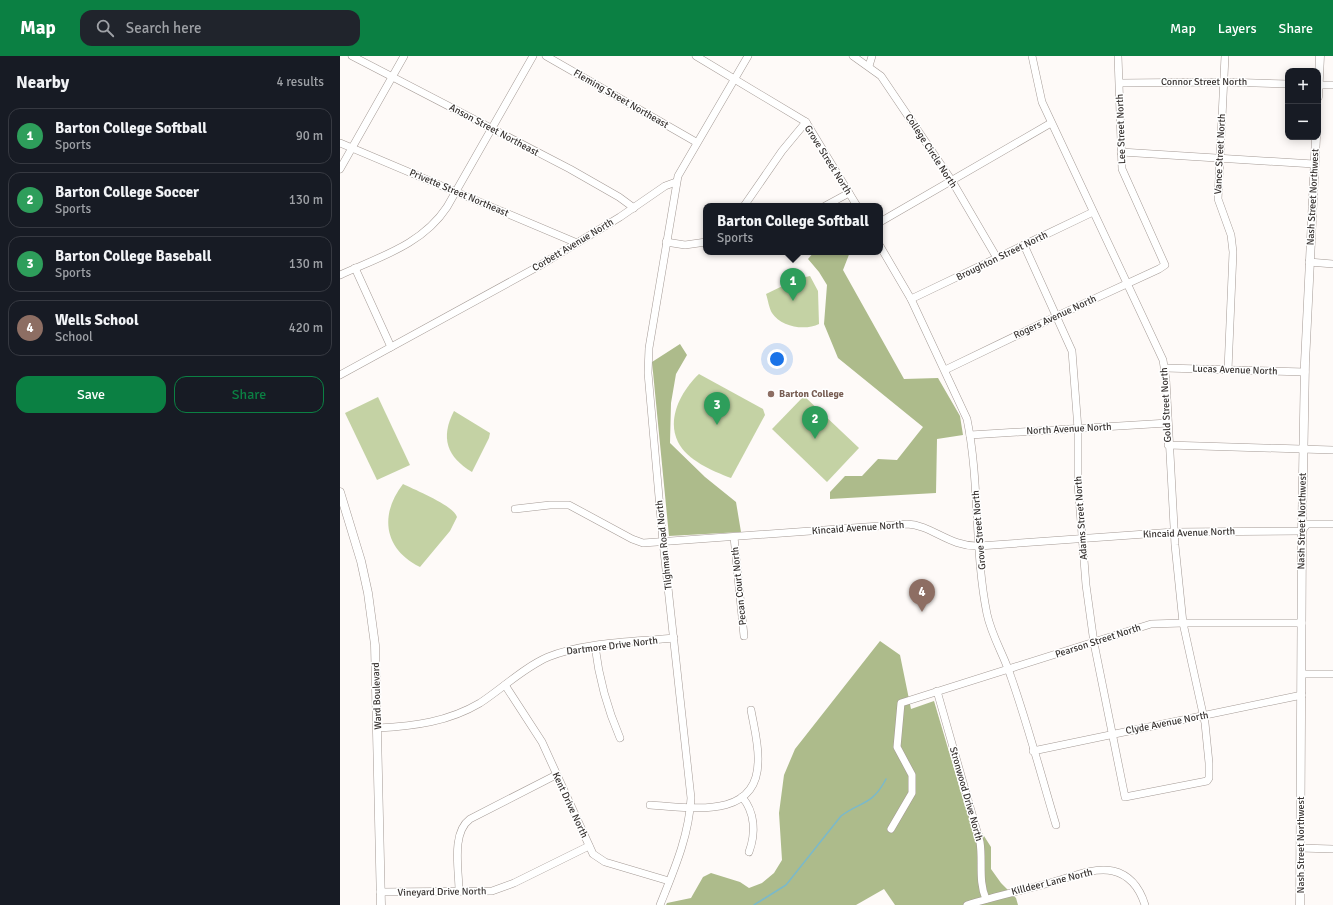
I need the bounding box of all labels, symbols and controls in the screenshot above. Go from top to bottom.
search box [80,10,360,46]
text: Map [20,16,56,40]
icon: search [94,17,116,39]
text: Search here [126,19,201,37]
text: Map [1170,20,1196,37]
text: Layers [1218,20,1257,37]
text: Share [1279,20,1313,37]
street label: Fleming Street Northeast [571,67,671,131]
map controls [1285,68,1321,140]
button: + [1285,68,1321,104]
text: Nearby [16,72,69,93]
text: 4 results [276,74,324,90]
street label: Connor Street North [1161,76,1247,88]
street label: Lee Street North [1114,94,1128,164]
street label: Anson Street Northeast [447,101,541,159]
button: − [1285,104,1321,140]
street label: College Circle North [903,112,959,190]
street label: Vance Street North [1212,113,1228,195]
text: Barton College Softball [55,119,207,137]
street label: Grove Street North [802,123,854,197]
text: 1 [26,128,34,144]
text: 90 m [296,128,323,144]
text: Sports [55,137,91,153]
street label: Nash Street Northwest [1304,148,1322,246]
street label: Privette Street Northeast [408,167,511,220]
text: Barton College Soccer [55,183,199,201]
text: 2 [26,192,34,208]
text: 130 m [289,192,323,208]
text: Sports [55,201,91,217]
popup [703,203,883,255]
text: Barton College Softball [717,212,869,230]
street label: Corbett Avenue North [530,216,616,274]
street label: Broughton Street North [954,229,1050,283]
text: Sports [717,230,753,246]
text: Barton College Baseball [55,247,211,265]
text: 3 [26,256,34,272]
text: 130 m [289,256,323,272]
text: Sports [55,265,91,281]
pin: 1 [780,268,806,301]
street label: Rogers Avenue North [1012,293,1098,341]
text: Wells School [55,311,139,329]
text: 4 [26,320,34,336]
text: 420 m [289,320,323,336]
text: School [55,329,93,345]
your location [767,349,787,369]
street label: Lucas Avenue North [1192,363,1278,377]
street label: Gold Street North [1158,367,1174,443]
button: Save [16,376,166,413]
button: Share [174,376,324,413]
place label: Barton College [779,388,844,400]
marker: Barton College [766,389,776,399]
pin: 3 [704,392,730,425]
pin: 2 [802,406,828,439]
street label: North Avenue North [1026,421,1112,437]
street label: Nash Street Northwest [1295,472,1309,569]
street label: Adams Street North [1072,476,1090,560]
street label: Grove Street North [970,490,988,570]
street label: Tilghman Road North [653,499,675,591]
street label: Kincaid Avenue North [811,519,905,537]
street label: Kincaid Avenue North [1143,525,1235,541]
street label: Pecan Court North [729,546,749,626]
pin: 4 [909,579,935,612]
street label: Pearson Street North [1054,621,1142,661]
street label: Dartmore Drive North [566,634,658,658]
street label: Ward Boulevard [370,662,384,730]
street label: Clyde Avenue North [1124,709,1210,737]
street label: Stronwood Drive North [947,746,985,842]
street label: Kent Drive North [549,770,591,840]
street label: Nash Street Northwest [1295,796,1307,893]
street label: Killdeer Lane North [1010,866,1094,898]
street label: Vineyard Drive North [397,885,487,899]

